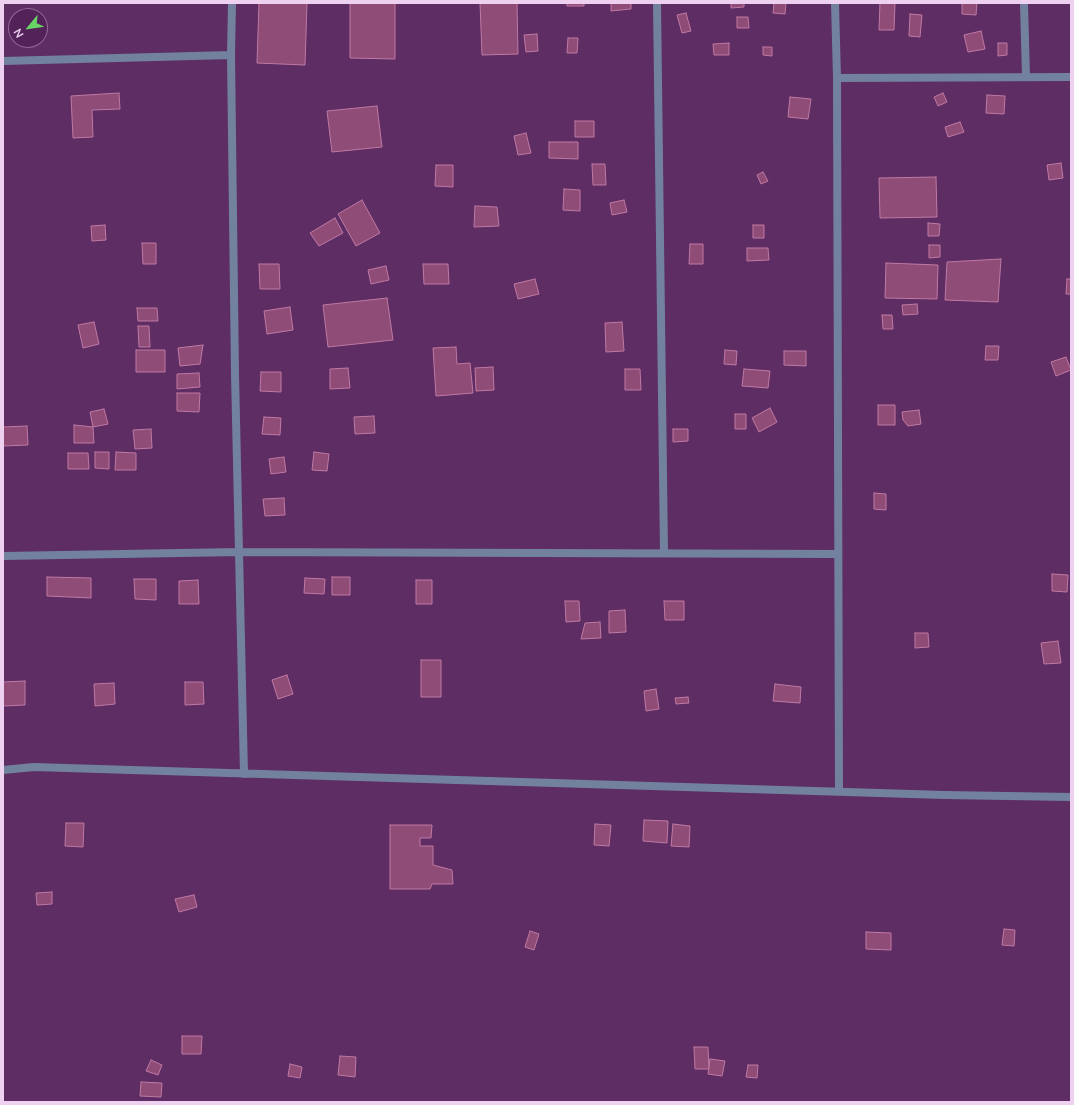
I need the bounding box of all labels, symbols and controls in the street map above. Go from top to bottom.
north arrow [8,8,48,48]
text: N [10,26,27,40]

